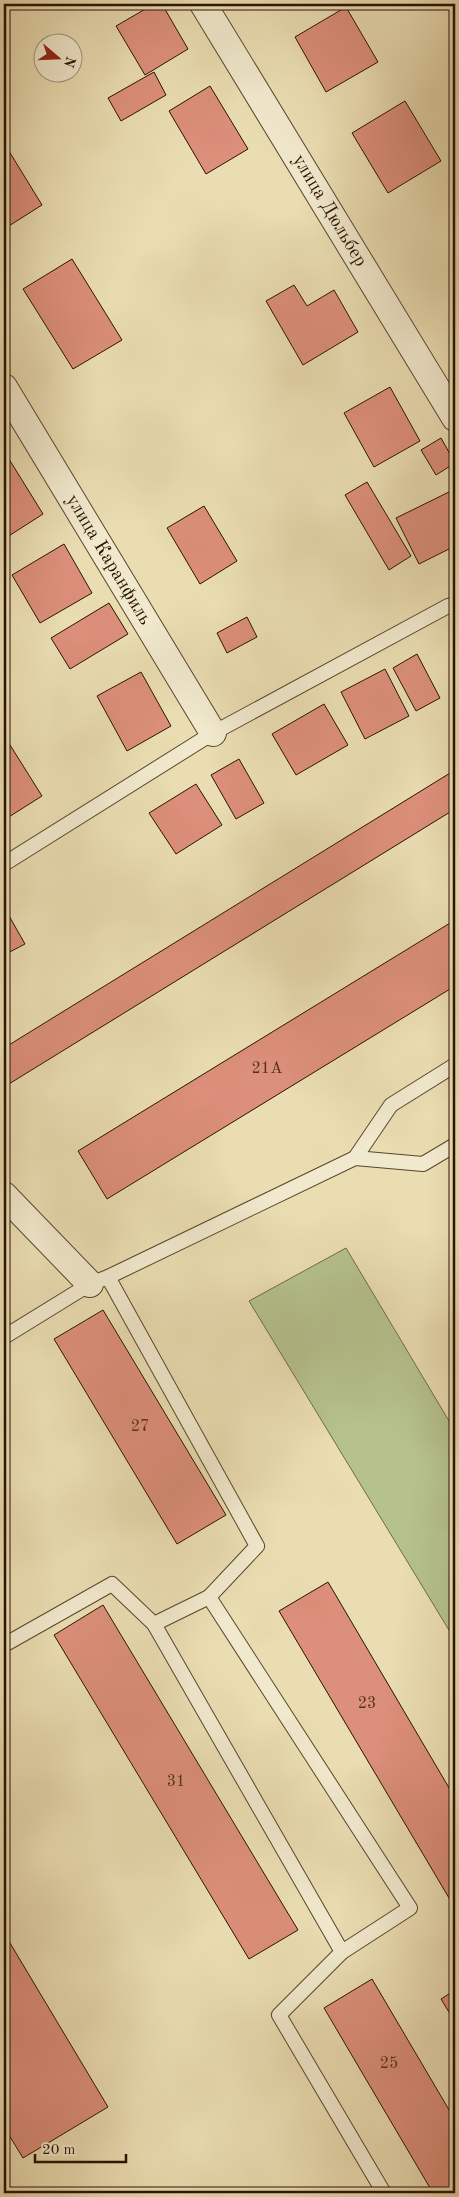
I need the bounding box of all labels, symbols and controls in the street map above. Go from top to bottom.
north arrow [32,32,82,82]
text: N [61,55,78,70]
street label: улица Дюльбер [288,152,370,270]
street label: улица Каранфиль [62,492,154,628]
house number: 21А [252,1061,282,1077]
house number: 27 [131,1419,149,1435]
house number: 23 [358,1696,376,1712]
house number: 31 [167,1774,185,1790]
house number: 25 [380,2056,398,2072]
scale bar [35,2132,126,2164]
text: 20 m [42,2143,76,2158]

